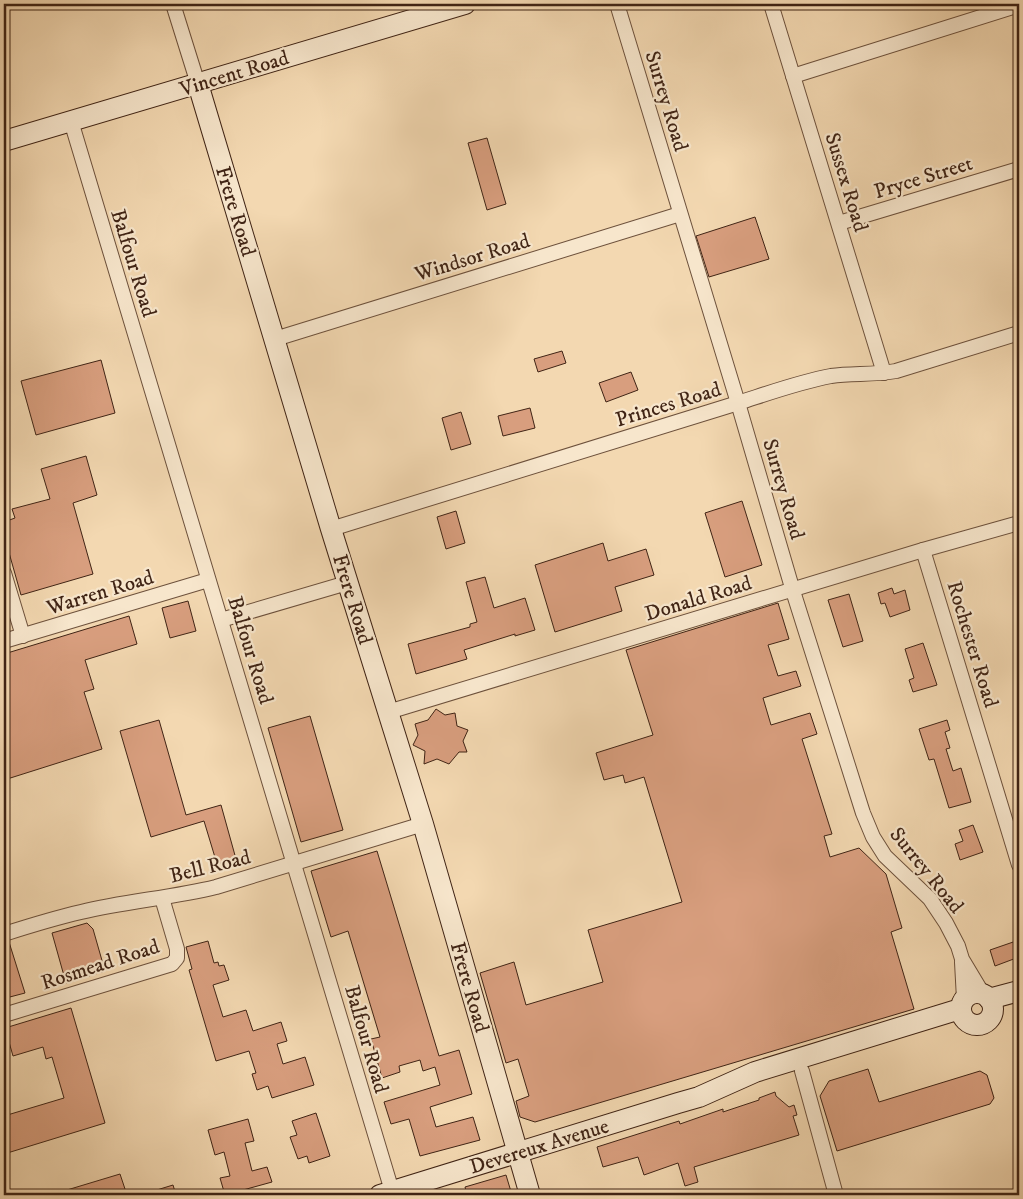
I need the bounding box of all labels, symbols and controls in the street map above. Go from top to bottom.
street label: Vincent Road [176,45,293,103]
street label: Surrey Road [638,48,694,155]
street label: Sussex Road [819,130,874,235]
street label: Pryce Street [871,151,976,205]
street label: Frere Road [209,163,261,260]
street label: Balfour Road [104,206,162,321]
street label: Windsor Road [411,228,533,288]
street label: Princes Road [612,376,725,433]
street label: Surrey Road [756,436,810,543]
street label: Frere Road [326,551,378,648]
street label: Warren Road [43,564,157,622]
street label: Donald Road [642,570,755,628]
street label: Rochester Road [940,578,1004,711]
street label: Balfour Road [221,593,279,708]
street label: Surrey Road [884,822,969,919]
street label: Bell Road [167,844,254,890]
street label: Rosmead Road [38,933,163,996]
street label: Frere Road [444,939,494,1036]
street label: Balfour Road [338,982,394,1097]
street label: Devereux Avenue [467,1113,612,1180]

